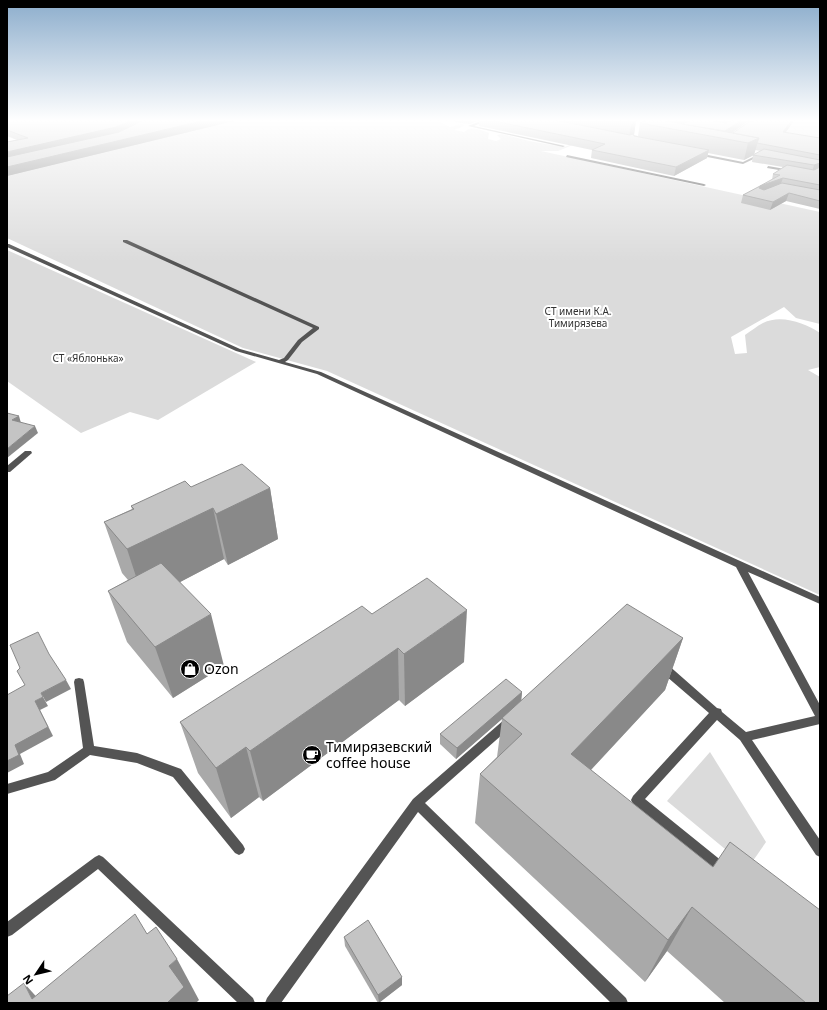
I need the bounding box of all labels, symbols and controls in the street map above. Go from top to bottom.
park label: СТ имени К.А. Тимирязева [545,304,611,330]
park label: СТ «Яблонька» [52,351,124,365]
shop icon: Ozon [179,658,201,680]
place label: Ozon [204,659,239,678]
place label: Тимирязевский coffee house [326,737,432,772]
cafe icon: Тимирязевский coffee house [301,744,323,766]
north arrow [16,954,56,994]
text: N [19,972,36,988]

